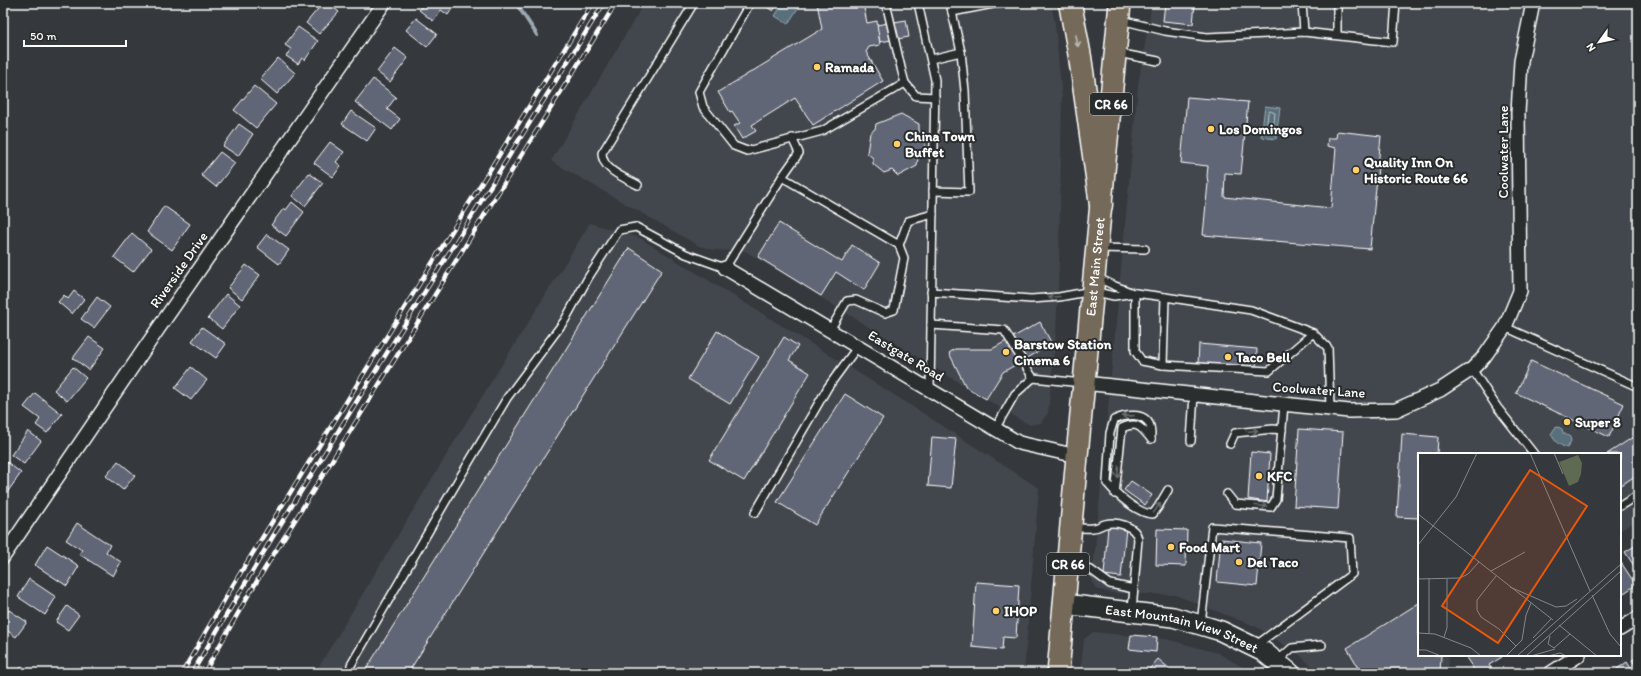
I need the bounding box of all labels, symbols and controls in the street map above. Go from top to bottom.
scale bar [24,22,126,48]
north arrow [1579,22,1619,62]
text: 50 m [30,29,56,43]
one-way arrow [1073,35,1081,48]
text: N [1584,41,1599,54]
place label: Ramada [825,59,875,76]
marker: Ramada [812,62,822,72]
road number: CR 66 [1090,93,1132,115]
street label: Coolwater Lane [1495,105,1512,198]
place label: Los Domingos [1219,121,1302,138]
marker: Los Domingos [1206,124,1216,134]
place label: China Town Buffet [905,128,975,161]
marker: China Town Buffet [892,139,902,149]
place label: Quality Inn On Historic Route 66 [1364,154,1468,187]
marker: Quality Inn On Historic Route 66 [1351,165,1361,175]
street label: East Main Street [1082,216,1108,317]
street label: Riverside Drive [146,228,212,311]
one-way arrow [1048,294,1061,301]
street label: Eastgate Road [865,327,948,386]
place label: Barstow Station Cinema 6 [1014,336,1112,369]
marker: Barstow Station Cinema 6 [1001,347,1011,357]
place label: Taco Bell [1235,349,1291,366]
marker: Taco Bell [1223,352,1233,362]
street label: Coolwater Lane [1272,378,1366,402]
one-way arrow [1122,413,1135,420]
place label: Super 8 [1575,414,1621,431]
marker: Super 8 [1562,417,1572,427]
one-way arrow [1245,428,1258,435]
inset map [1418,453,1621,656]
one-way arrow [1114,465,1121,478]
place label: KFC [1267,468,1292,485]
marker: KFC [1254,471,1264,481]
one-way arrow [1153,502,1161,513]
one-way arrow [1254,503,1267,510]
place label: Food Mart [1179,539,1241,556]
marker: Food Mart [1166,542,1176,552]
road number: CR 66 [1047,553,1089,575]
place label: Del Taco [1247,554,1298,571]
marker: Del Taco [1234,557,1244,567]
street label: East Mountain View Street [1104,600,1261,656]
place label: IHOP [1004,603,1037,620]
marker: IHOP [991,606,1001,616]

